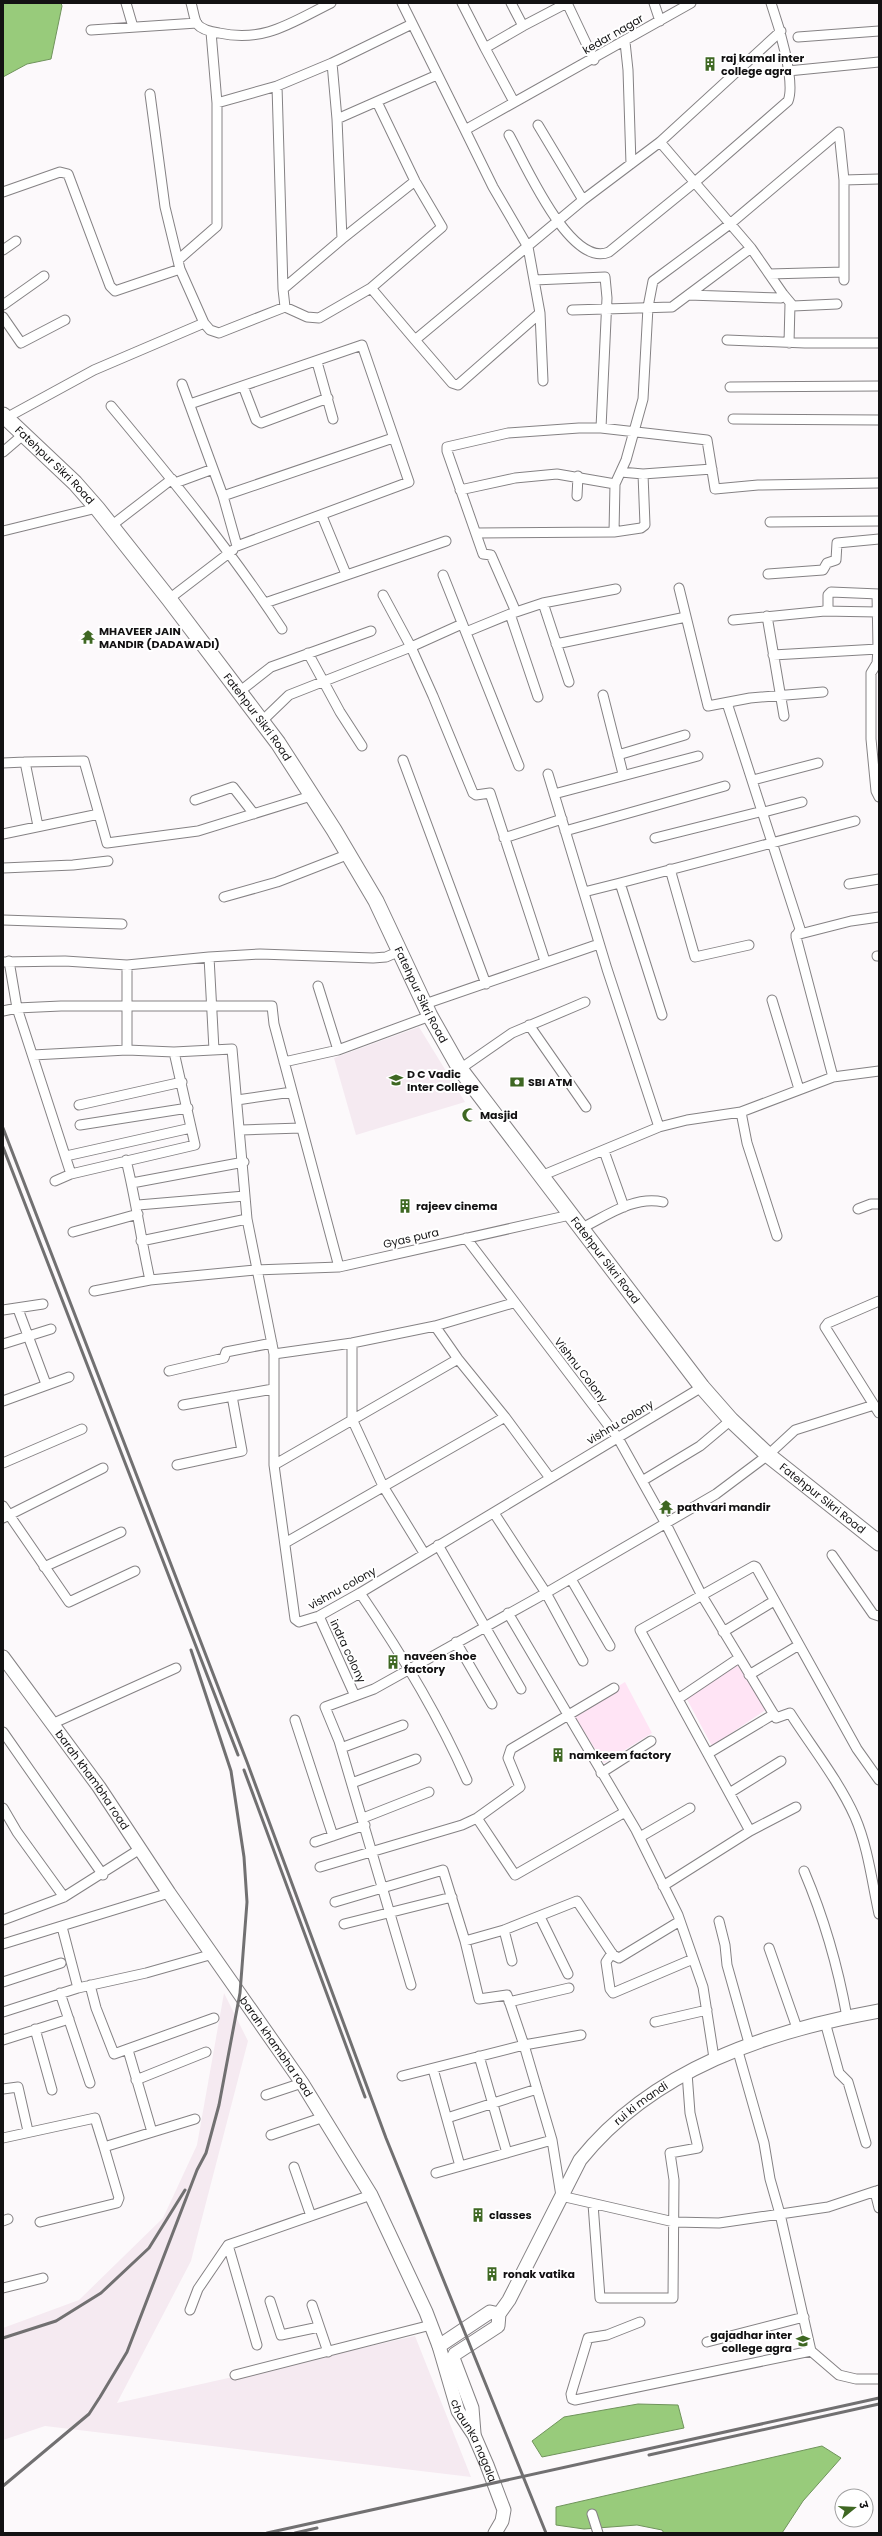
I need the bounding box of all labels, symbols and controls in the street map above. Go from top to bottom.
street label: kedar nagar [580,10,646,58]
place label: raj kamal inter college agra [721,50,805,79]
building icon: raj kamal inter college agra [702,56,718,72]
street label: Fatehpur Sikri Road [11,422,98,508]
place label: MHAVEER JAIN MANDIR (DADAWADI) [99,623,220,652]
temple icon: MHAVEER JAIN MANDIR (DADAWADI) [80,629,96,645]
street label: Fatehpur Sikri Road [220,670,295,764]
street label: Fatehpur Sikri Road [391,944,452,1046]
place label: D C Vadic Inter College [407,1066,479,1095]
school or university icon: D C Vadic Inter College [388,1072,404,1088]
bank icon: SBI ATM [509,1074,525,1090]
place label: SBI ATM [528,1074,572,1090]
mosque icon: Masjid [461,1107,477,1123]
place label: Masjid [480,1107,518,1123]
building icon: rajeev cinema [397,1198,413,1214]
place label: rajeev cinema [416,1198,497,1214]
street label: Fatehpur Sikri Road [567,1213,644,1307]
street label: Gyas pura [381,1224,441,1252]
street label: Vishnu Colony [551,1334,612,1406]
street label: vishnu colony [584,1395,657,1448]
street label: Fatehpur Sikri Road [776,1459,869,1537]
temple icon: pathvari mandir [658,1499,674,1515]
place label: pathvari mandir [677,1499,771,1515]
street label: vishnu colony [305,1562,380,1613]
street label: indra colony [326,1617,370,1686]
place label: naveen shoe factory [404,1648,477,1677]
building icon: naveen shoe factory [385,1654,401,1670]
street label: barah khambha road [52,1727,133,1833]
building icon: namkeem factory [550,1747,566,1763]
place label: namkeem factory [569,1747,671,1763]
street label: barah khambha road [236,1993,317,2100]
street label: rui ki mandi [610,2078,671,2129]
building icon: classes [470,2207,486,2223]
place label: classes [489,2207,532,2223]
building icon: ronak vatika [484,2266,500,2282]
place label: ronak vatika [503,2266,575,2282]
place label: gajadhar inter college agra [710,2327,792,2356]
school or university icon: gajadhar inter college agra [795,2333,811,2349]
street label: chaunka nagala [447,2397,501,2484]
north arrow [834,2488,874,2528]
text: उ [855,2499,872,2511]

